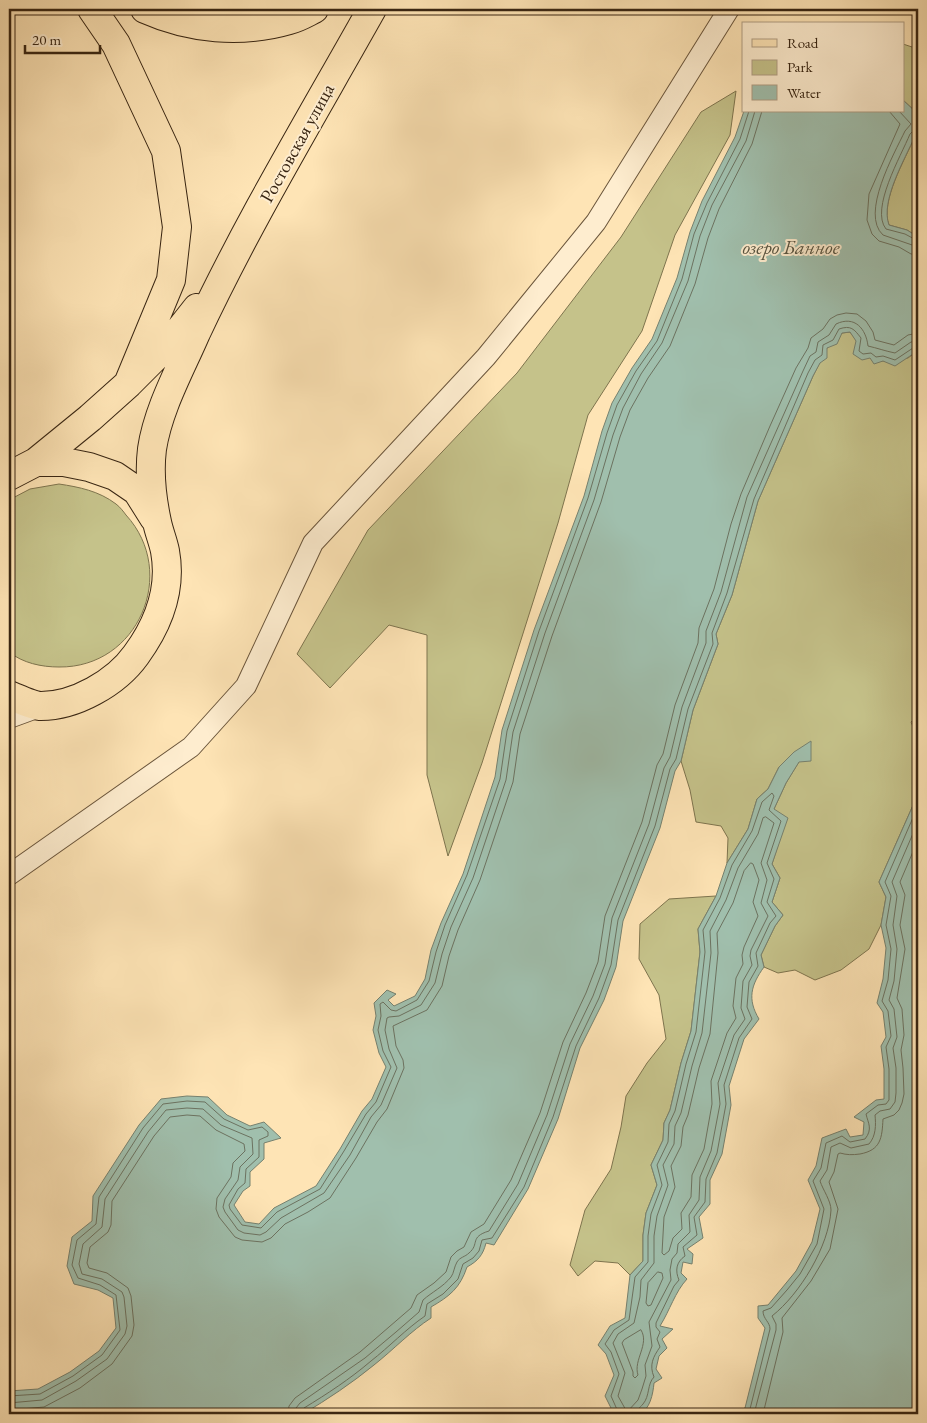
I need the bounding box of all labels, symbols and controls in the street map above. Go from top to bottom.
scale bar [25,22,100,54]
legend [742,22,904,112]
text: 20 m [32,30,61,49]
text: Road [787,33,819,52]
text: Park [787,57,814,76]
street label: Ростовская улица [254,79,340,207]
text: Water [787,83,821,102]
water label: озеро Банное [743,234,840,260]

